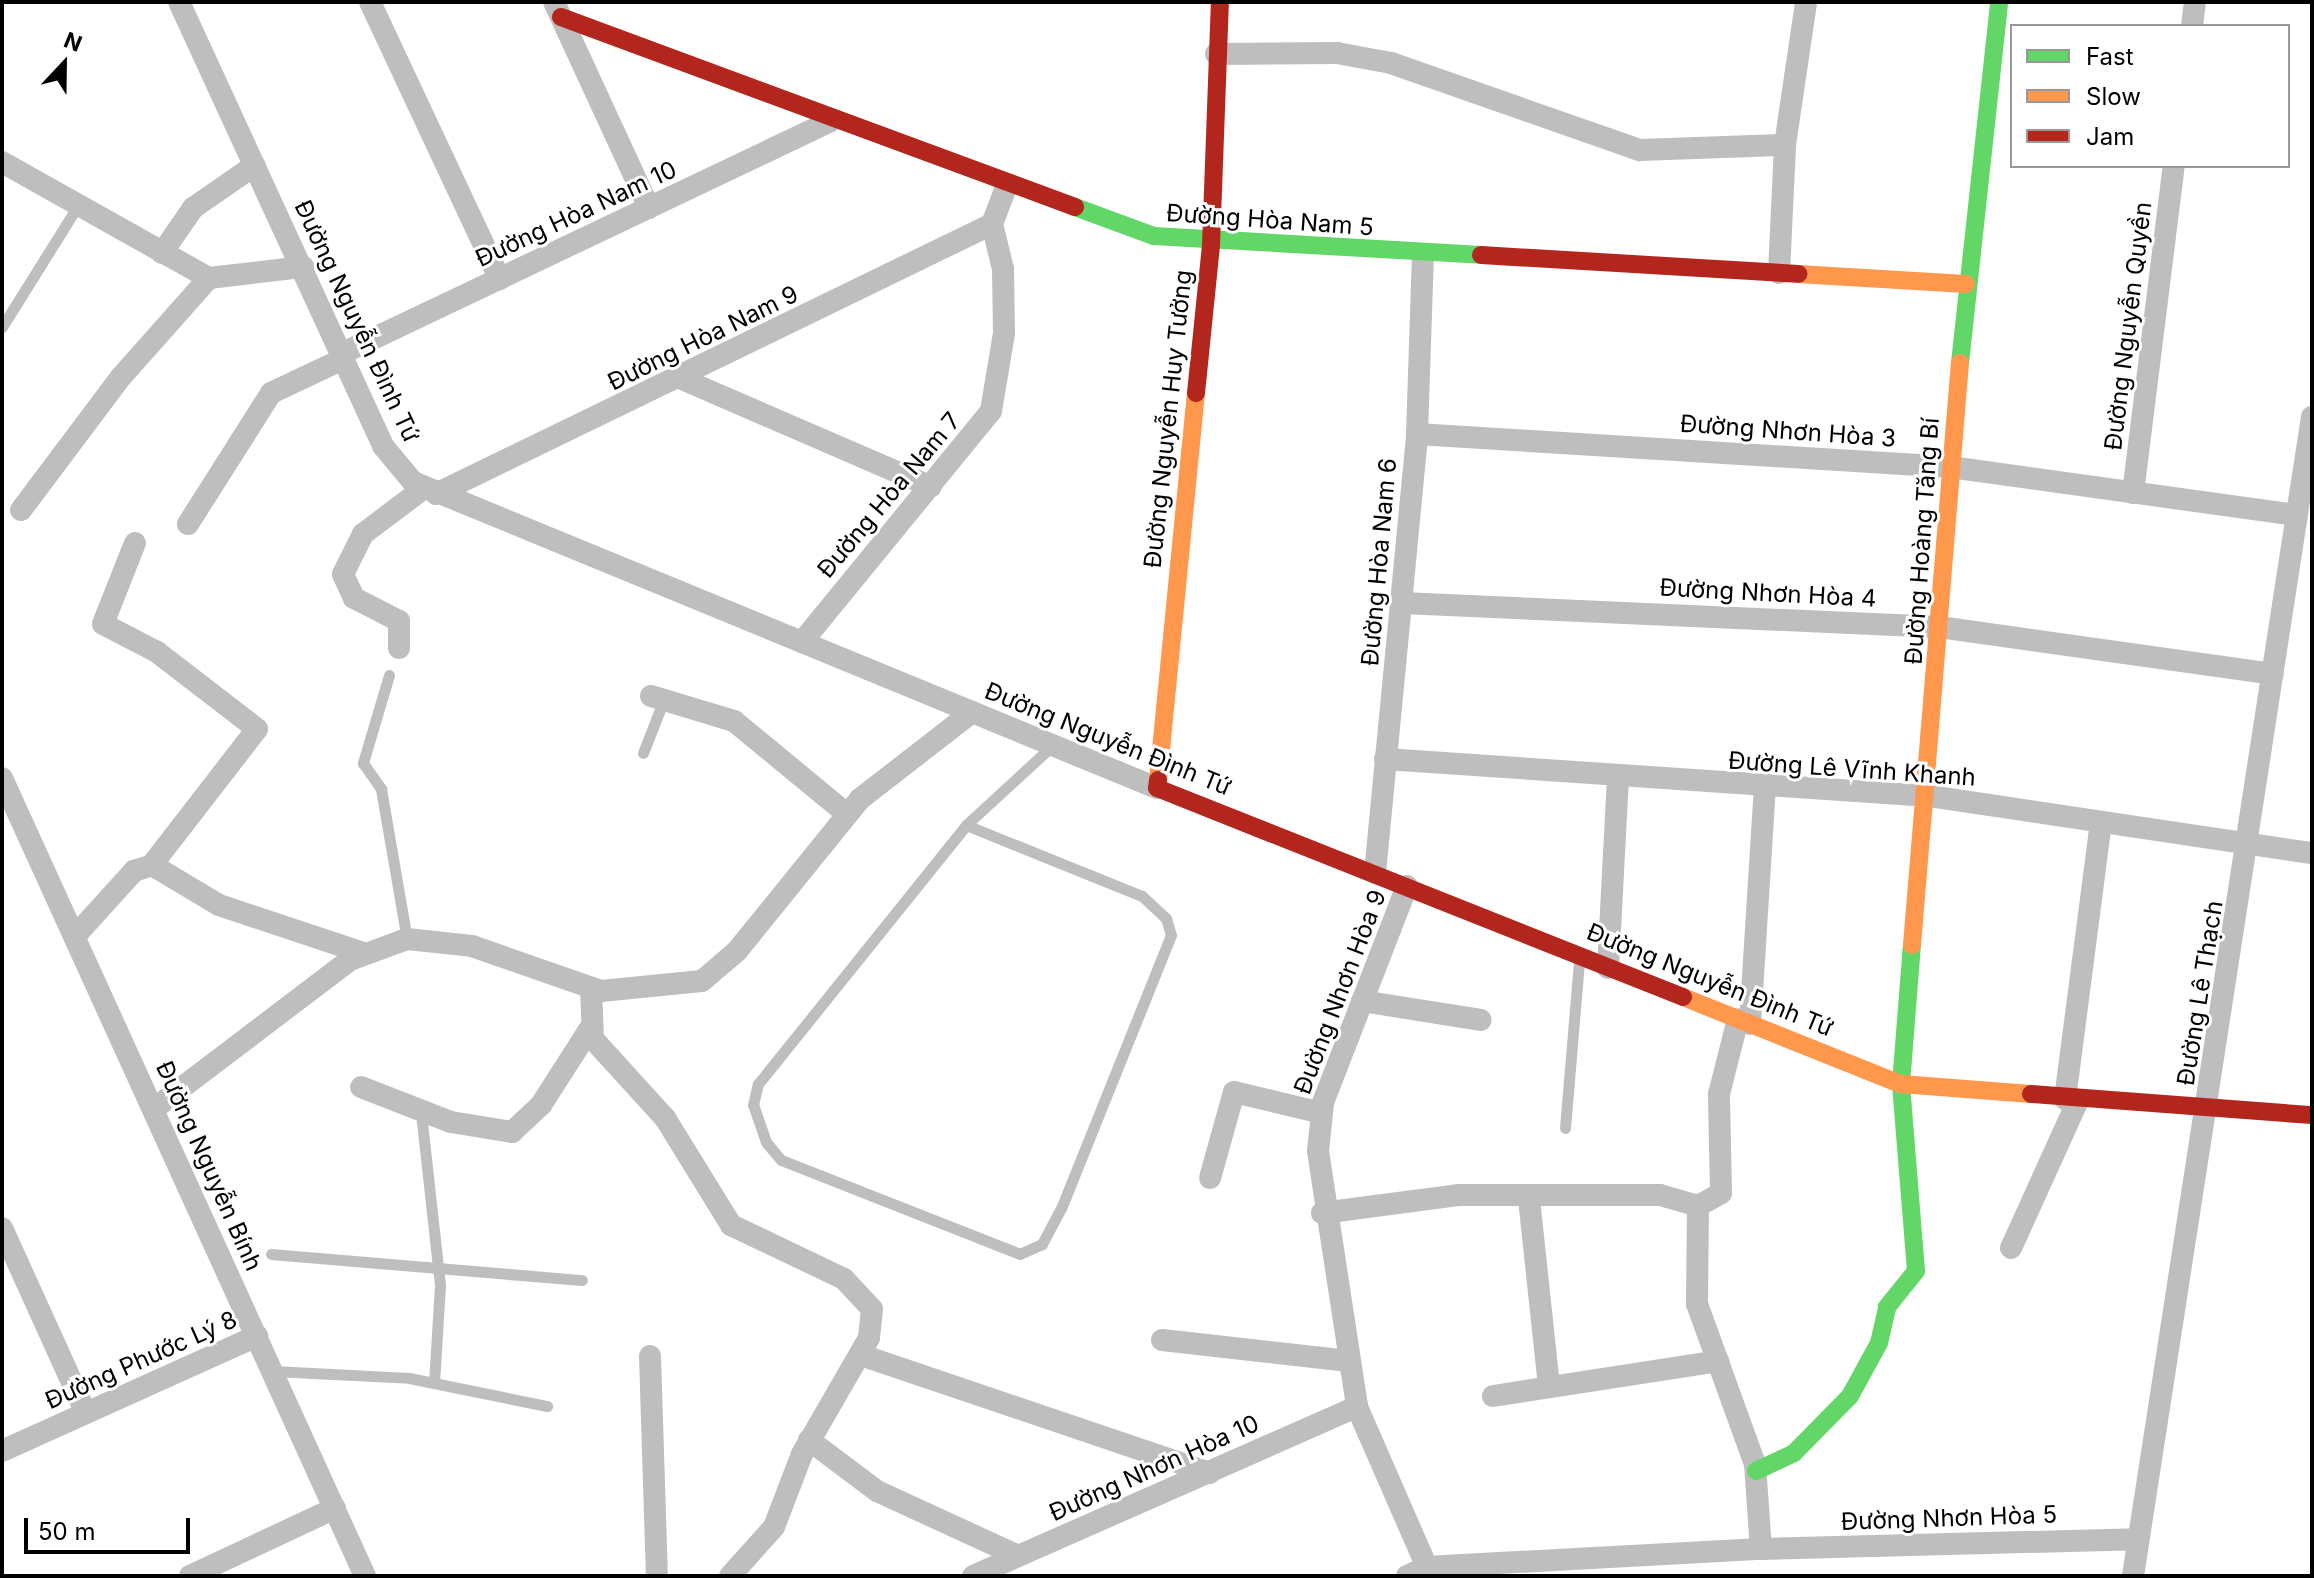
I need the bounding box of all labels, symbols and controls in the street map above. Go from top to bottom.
north arrow [24,24,104,104]
legend [2010,24,2290,168]
text: N [60,27,86,57]
text: Fast [2086,42,2134,71]
text: Slow [2086,82,2141,111]
text: Jam [2086,122,2134,151]
street label: Đường Hòa Nam 10 [471,155,681,273]
street label: Đường Nguyễn Đình Tứ [288,196,426,446]
street label: Đường Hòa Nam 5 [1165,198,1375,242]
street label: Đường Nguyễn Quyền [2098,200,2158,452]
street label: Đường Nguyễn Huy Tưởng [1138,269,1198,569]
street label: Đường Hòa Nam 9 [603,279,803,397]
street label: Đường Hòa Nam 7 [811,406,967,584]
street label: Đường Nhơn Hòa 3 [1679,409,1897,453]
street label: Đường Hoàng Tăng Bí [1899,417,1945,665]
street label: Đường Hòa Nam 6 [1356,457,1402,667]
street label: Đường Nhơn Hòa 4 [1659,573,1877,613]
street label: Đường Nguyễn Đình Tứ [981,676,1235,802]
street label: Đường Lê Vĩnh Khanh [1727,746,1977,792]
street label: Đường Nhơn Hòa 9 [1288,886,1392,1098]
street label: Đường Lê Thạch [2171,899,2229,1087]
street label: Đường Nguyễn Đình Tứ [1583,917,1837,1043]
street label: Đường Nguyễn Bính [150,1057,268,1275]
street label: Đường Phước Lý 8 [41,1305,241,1415]
street label: Đường Nhơn Hòa 10 [1045,1409,1263,1527]
street label: Đường Nhơn Hòa 5 [1840,1500,2058,1536]
scale bar [28,1502,194,1552]
text: 50 m [38,1517,96,1546]

